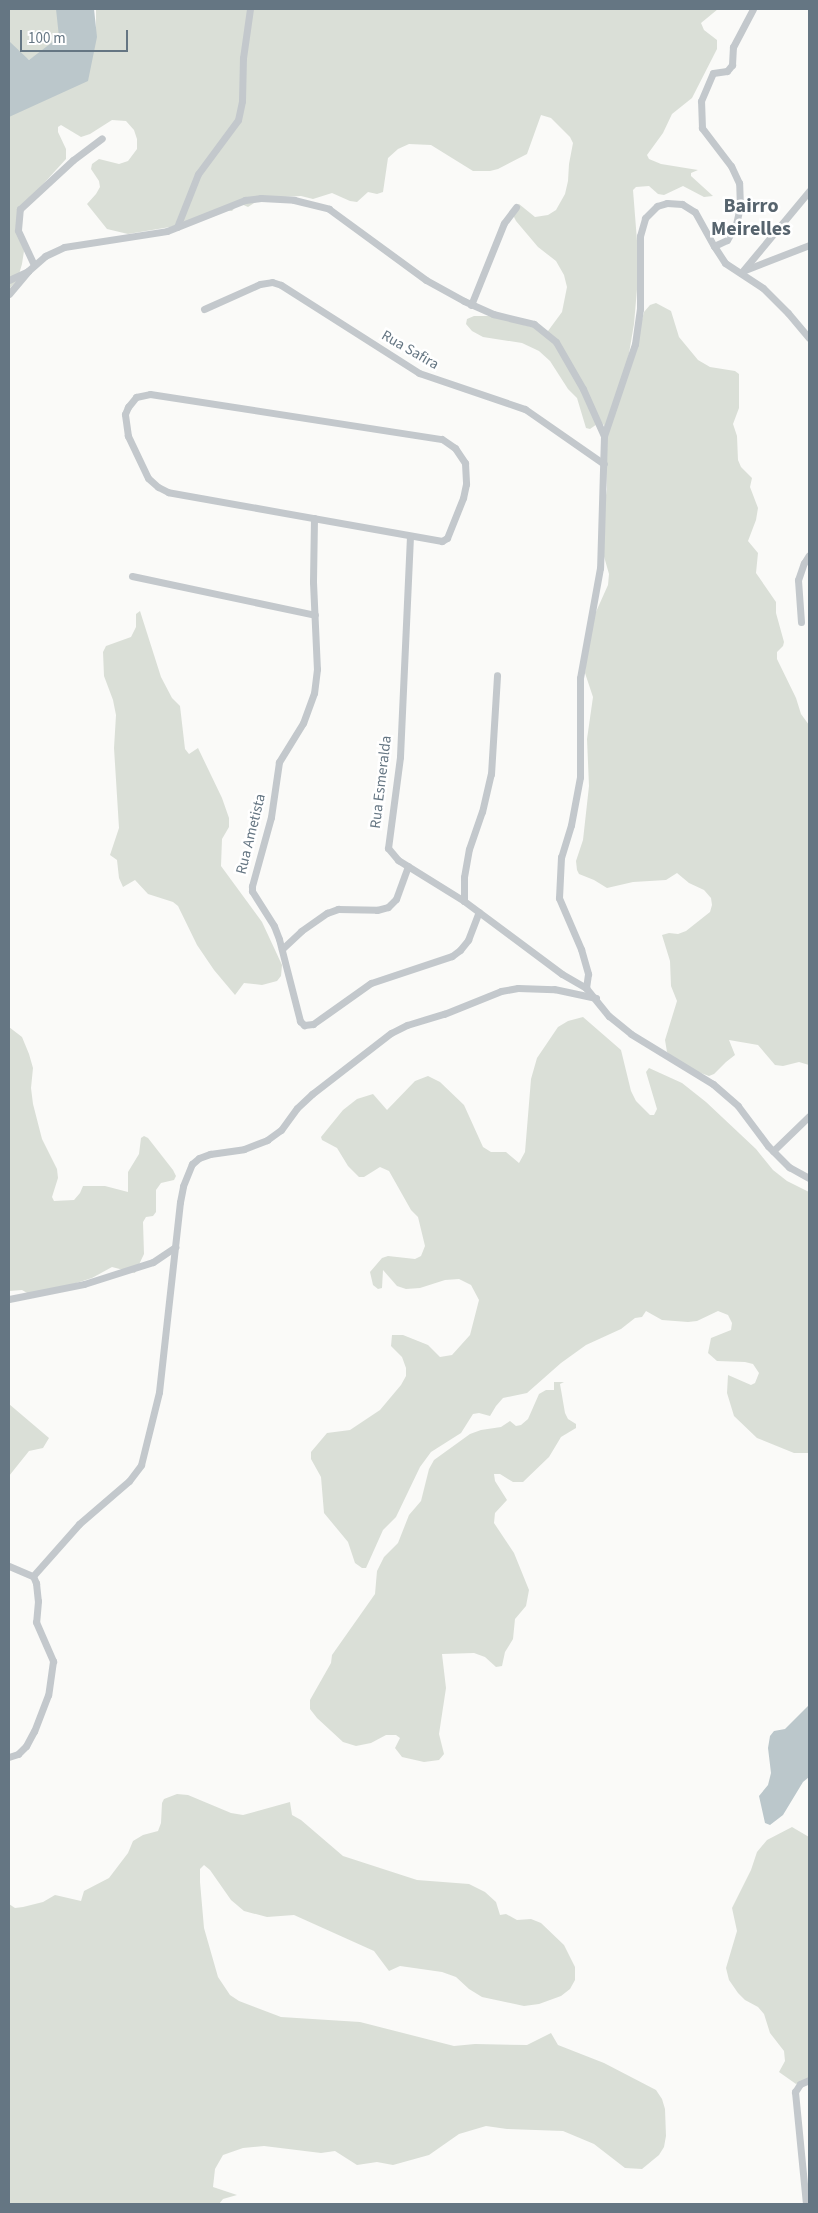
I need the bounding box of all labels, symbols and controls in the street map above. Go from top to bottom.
scale bar [22,20,130,52]
text: 100 m [28,28,66,49]
district label: Bairro Meirelles [711,195,791,242]
street label: Rua Safira [378,326,442,374]
street label: Rua Esmeralda [366,735,396,829]
street label: Rua Ametista [232,792,270,876]

